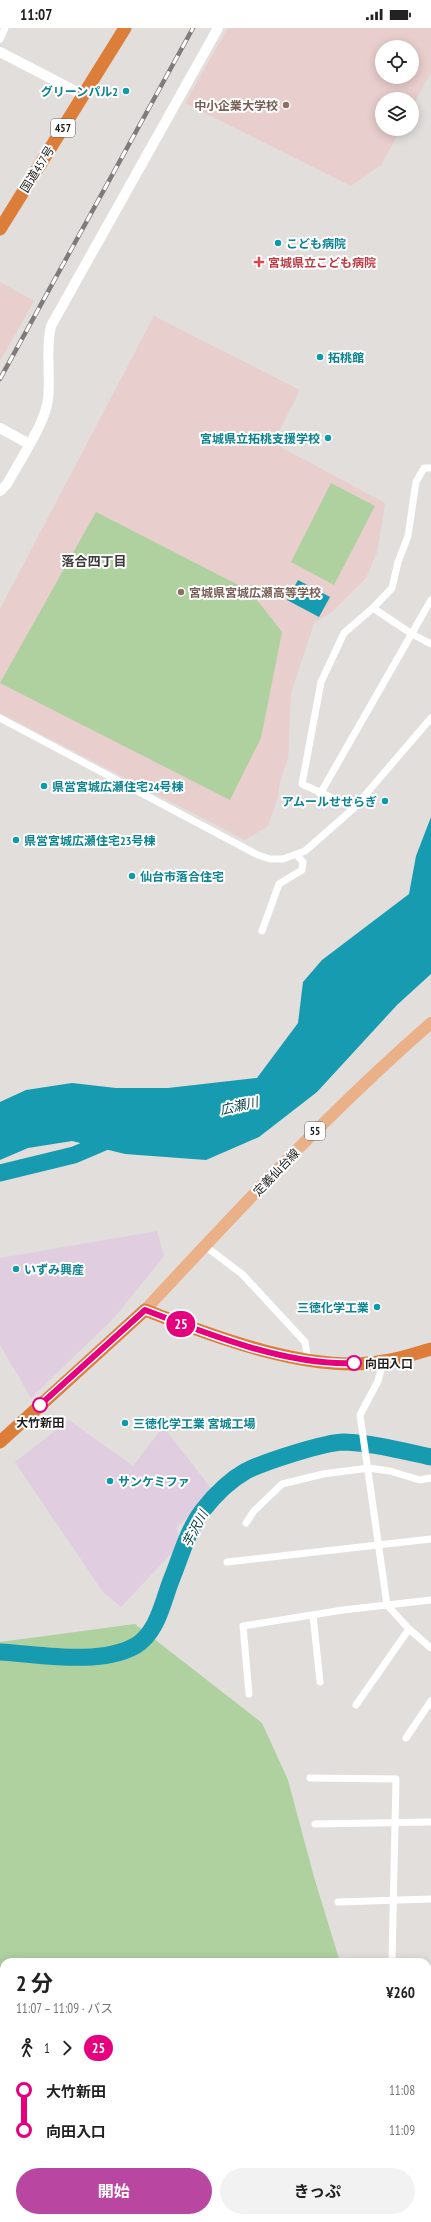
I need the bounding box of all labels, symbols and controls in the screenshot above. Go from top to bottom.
text: 11:07 [20,5,52,24]
map controls [375,40,419,136]
button: locate [375,40,419,84]
place label: グリーンパル2 [41,84,118,99]
marker: グリーンパル2 [121,86,131,96]
button: layers [375,92,419,136]
place label: 中小企業大学校 [194,98,278,113]
marker: 中小企業大学校 [281,100,291,110]
road number: 457 [51,119,75,137]
street label: 国道457号 [17,143,57,195]
place label: こども病院 [286,236,346,251]
marker: こども病院 [273,238,283,248]
place label: 宮城県立こども病院 [268,255,376,270]
marker: 宮城県立こども病院 [253,256,265,268]
place label: 拓桃館 [328,350,364,365]
marker: 拓桃館 [315,352,325,362]
place label: 宮城県立拓桃支援学校 [200,431,320,446]
marker: 宮城県立拓桃支援学校 [323,433,333,443]
district label: 落合四丁目 [61,553,127,570]
place label: 宮城県宮城広瀬高等学校 [189,585,321,600]
marker: 宮城県宮城広瀬高等学校 [176,587,186,597]
place label: 県営宮城広瀬住宅24号棟 [52,779,183,794]
marker: 県営宮城広瀬住宅24号棟 [39,781,49,791]
place label: アムールせせらぎ [282,794,377,809]
marker: アムールせせらぎ [380,796,390,806]
place label: 県営宮城広瀬住宅23号棟 [24,833,155,848]
marker: 県営宮城広瀬住宅23号棟 [11,835,21,845]
place label: 仙台市落合住宅 [140,869,224,884]
marker: 仙台市落合住宅 [127,871,137,881]
water label: 広瀬川 [218,1093,262,1119]
road number: 55 [305,1122,325,1140]
street label: 定義仙台線 [250,1145,302,1199]
place label: いずみ興産 [24,1262,84,1277]
marker: いずみ興産 [11,1264,21,1274]
place label: 三徳化学工業 [297,1300,369,1315]
marker: 三徳化学工業 [372,1302,382,1312]
line badge: 25 [163,1311,199,1337]
text: 25 [174,1315,188,1333]
marker: 向田入口 [346,1355,362,1371]
place label: 向田入口 [365,1356,413,1371]
marker: 大竹新田 [32,1397,48,1413]
place label: 大竹新田 [16,1415,64,1430]
place label: 三徳化学工業 宮城工場 [133,1416,255,1431]
marker: 三徳化学工業 宮城工場 [120,1418,130,1428]
place label: サンケミファ [118,1474,190,1489]
marker: サンケミファ [105,1476,115,1486]
water label: 芋沢川 [178,1506,213,1550]
text: 2 分 [16,1969,53,1997]
text: ¥260 [386,1983,415,2002]
text: 11:07 – 11:09 · バス [16,2000,113,2017]
icon: walk [16,2037,38,2059]
icon: forward [56,2037,78,2059]
text: 25 [92,2039,105,2057]
text: 1 [44,2040,50,2057]
text: 大竹新田 [46,2082,106,2101]
text: 11:08 [389,2082,415,2099]
text: 向田入口 [46,2122,106,2141]
text: 11:09 [389,2122,415,2139]
button: 開始 [16,2168,212,2214]
button: きっぷ [220,2168,415,2214]

